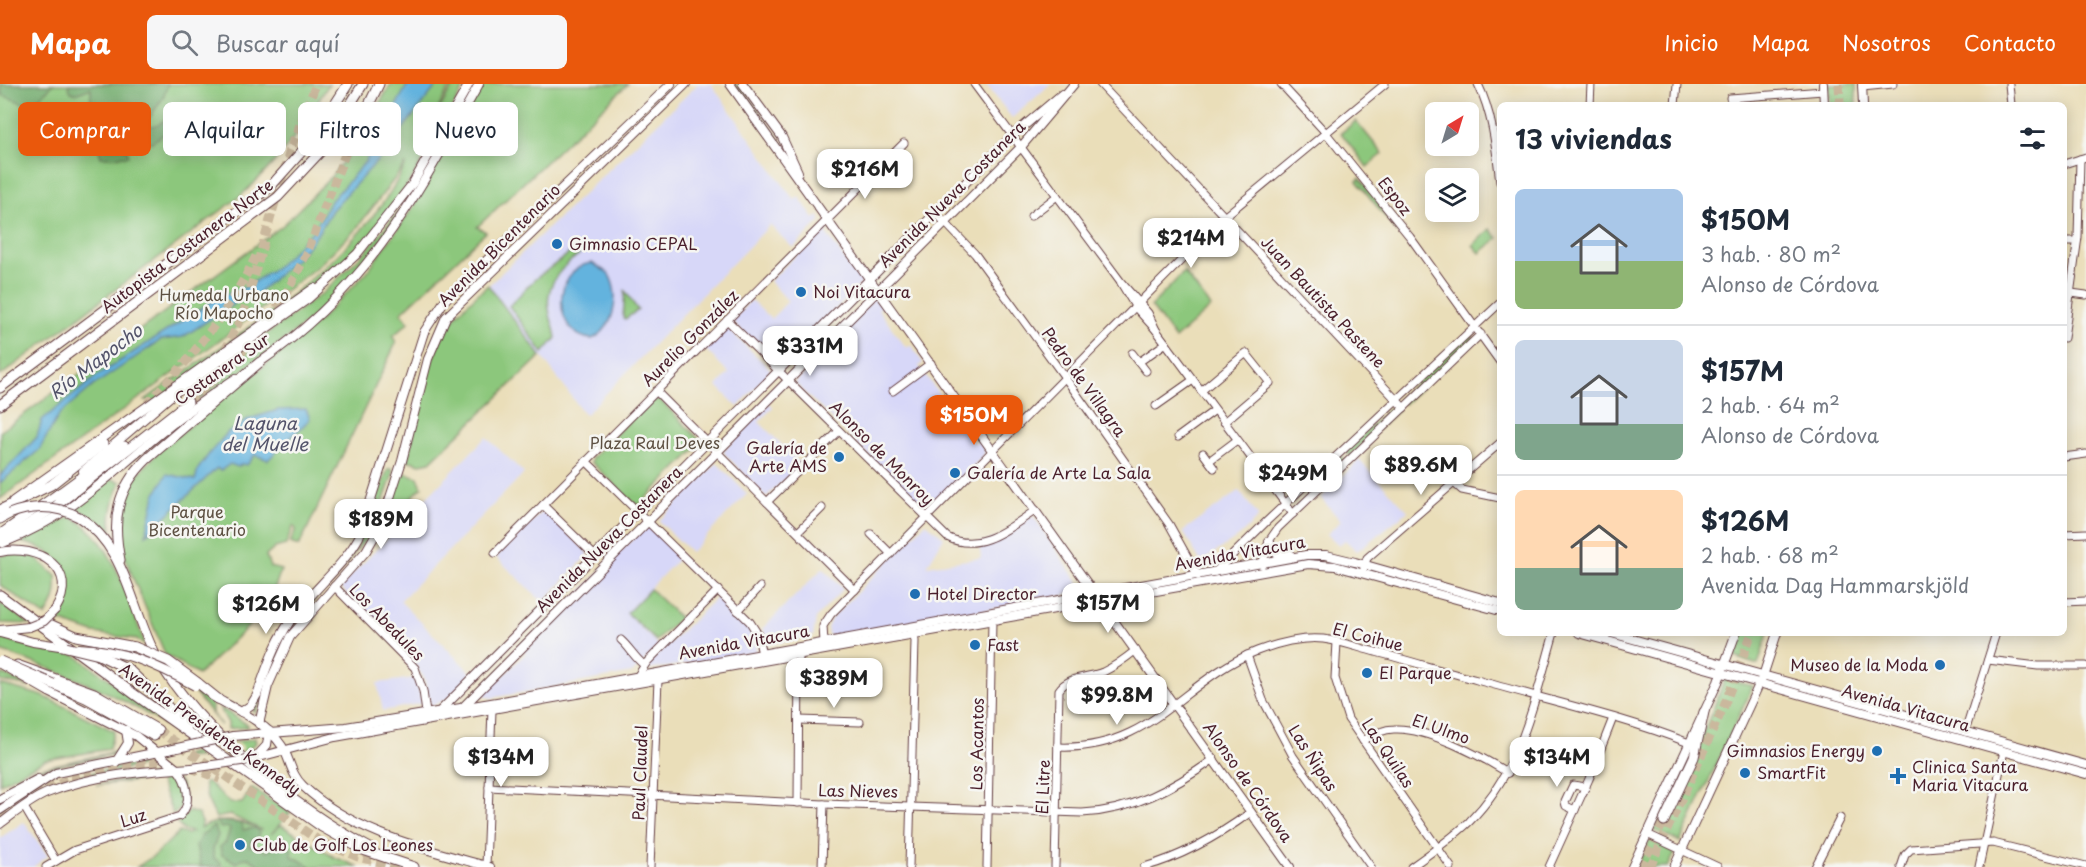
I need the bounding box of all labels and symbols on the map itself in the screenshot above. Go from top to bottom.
north arrow [1425,102,1479,156]
street label: Avenida Nueva Costanera [872,114,1030,272]
pin: $216M [823,149,907,200]
street label: Espoz [1373,171,1419,220]
street label: Autopista Costanera Norte [95,172,278,318]
street label: Avenida Bicentenario [432,178,565,311]
pin: $214M [1149,218,1233,269]
street label: Juan Bautista Pastene [1256,230,1391,373]
place label: Gimnasio CEPAL [569,231,698,255]
marker: Gimnasio CEPAL [550,237,564,251]
place label: Noi Vitacura [813,279,911,303]
park label: Humedal Urbano Río Mapocho [159,282,289,324]
street label: Aurelio González [635,283,743,391]
marker: Noi Vitacura [794,285,808,299]
water label: Río Mapocho [43,316,148,405]
street label: Pedro de Villagra [1037,322,1133,441]
street label: Costanera Sur [169,326,274,410]
pin: $331M [768,326,852,377]
street label: Alonso de Monroy [825,394,941,510]
pin: $150M [932,395,1016,446]
water label: Laguna del Muelle [222,409,309,457]
park label: Plaza Raul Deves [590,430,720,454]
place label: Galería de Arte AMS [746,435,827,477]
pin: $89.6M [1372,445,1470,496]
marker: Galería de Arte AMS [832,450,846,464]
pin: $249M [1251,453,1335,504]
street label: Avenida Nueva Costanera [529,459,687,617]
place label: Galería de Arte La Sala [967,460,1151,484]
marker: Galería de Arte La Sala [948,466,962,480]
park label: Parque Bicentenario [148,499,246,541]
pin: $189M [339,499,423,550]
street label: Avenida Vitacura [1173,529,1307,575]
street label: Los Abedules [345,577,431,665]
place label: Hotel Director [927,581,1037,605]
pin: $157M [1066,583,1150,634]
pin: $126M [224,584,308,635]
marker: Hotel Director [908,587,922,601]
street label: El Coihue [1330,616,1406,656]
street label: Avenida Vitacura [677,618,811,664]
place label: Fast [987,632,1019,656]
marker: Fast [968,638,982,652]
place label: Museo de la Moda [1790,652,1928,676]
street label: Avenida Presidente Kennedy [115,656,306,800]
pin: $389M [792,658,876,709]
marker: Museo de la Moda [1933,658,1947,672]
place label: El Parque [1379,660,1452,684]
marker: El Parque [1360,666,1374,680]
pin: $99.8M [1068,675,1166,726]
street label: Avenida Vitacura [1839,677,1973,737]
street label: Los Acantos [963,697,989,791]
street label: El Ulmo [1409,707,1473,749]
street label: Las Quilas [1357,713,1421,792]
street label: Alonso de Córdova [1198,716,1300,847]
street label: Las Ñipas [1283,719,1344,795]
street label: Paul Claudel [625,725,653,821]
pin: $134M [459,737,543,788]
pin: $134M [1515,737,1599,788]
place label: Gimnasios Energy [1727,738,1865,762]
marker: Gimnasios Energy [1870,744,1884,758]
place label: Clinica Santa Maria Vitacura [1912,754,2028,796]
street label: El Litre [1029,759,1055,815]
place label: SmartFit [1757,760,1826,784]
marker: SmartFit [1738,766,1752,780]
marker: Clinica Santa Maria Vitacura [1889,767,1907,785]
street label: Las Nieves [818,777,898,803]
street label: Luz [117,801,149,832]
place label: Club de Golf Los Leones [252,832,433,856]
marker: Club de Golf Los Leones [233,838,247,852]

